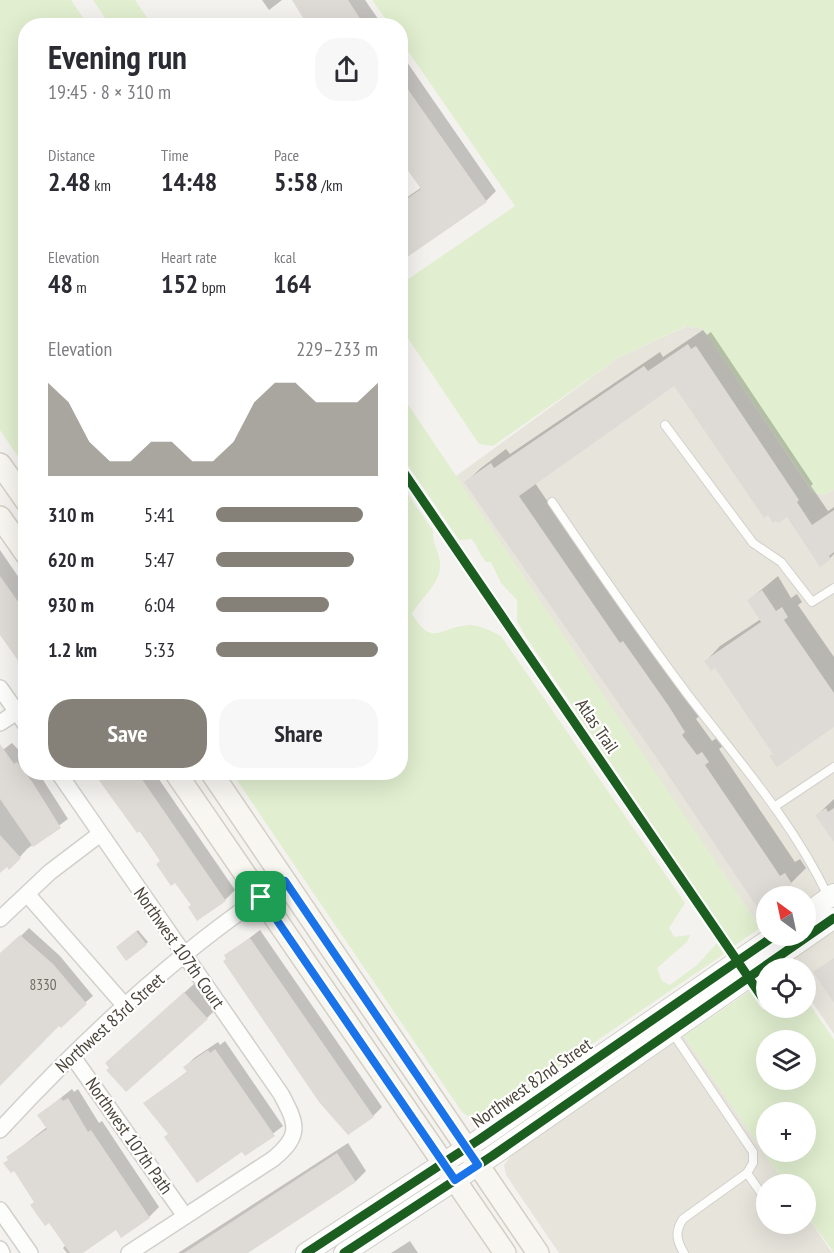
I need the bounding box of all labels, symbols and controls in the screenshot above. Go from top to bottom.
text: Evening run [48,35,187,78]
button: share [315,38,378,101]
text: 19:45 · 8 × 310 m [48,79,171,105]
text: Distance [48,145,95,165]
text: Time [161,145,189,165]
text: Pace [274,145,299,165]
text: 2.48 [48,165,91,198]
text: 14:48 [161,165,217,198]
text: 5:58 [274,165,318,198]
text: km [91,175,111,195]
text: /km [318,175,343,195]
text: Elevation [48,247,99,267]
text: Heart rate [161,247,217,267]
text: kcal [274,247,296,267]
text: 48 [48,267,73,300]
text: 152 [161,267,198,300]
text: 164 [274,267,311,300]
text: m [73,277,87,297]
text: bpm [198,277,226,297]
text: Elevation [48,336,112,362]
text: 229–233 m [296,336,378,362]
text: 310 m [48,502,94,528]
text: 5:41 [144,502,175,528]
text: 620 m [48,547,94,573]
text: 5:47 [144,547,175,573]
text: 930 m [48,592,94,618]
text: 6:04 [144,592,175,618]
text: 1.2 km [48,637,97,663]
text: 5:33 [144,637,175,663]
street label: Atlas Trail [571,694,624,758]
button: Save [48,699,207,768]
button: Share [219,699,378,768]
pin [235,871,286,922]
icon: arrive [244,880,277,913]
street label: Northwest 107th Court [129,883,230,1013]
north arrow [756,886,816,946]
map controls [756,886,816,1234]
button: locate [756,958,816,1018]
street label: Northwest 83rd Street [51,968,169,1077]
house number: 8330 [29,975,57,994]
button: layers [756,1030,816,1090]
street label: Northwest 82nd Street [467,1033,596,1133]
street label: Northwest 107th Path [81,1073,178,1198]
button: + [756,1102,816,1162]
button: − [756,1174,816,1234]

